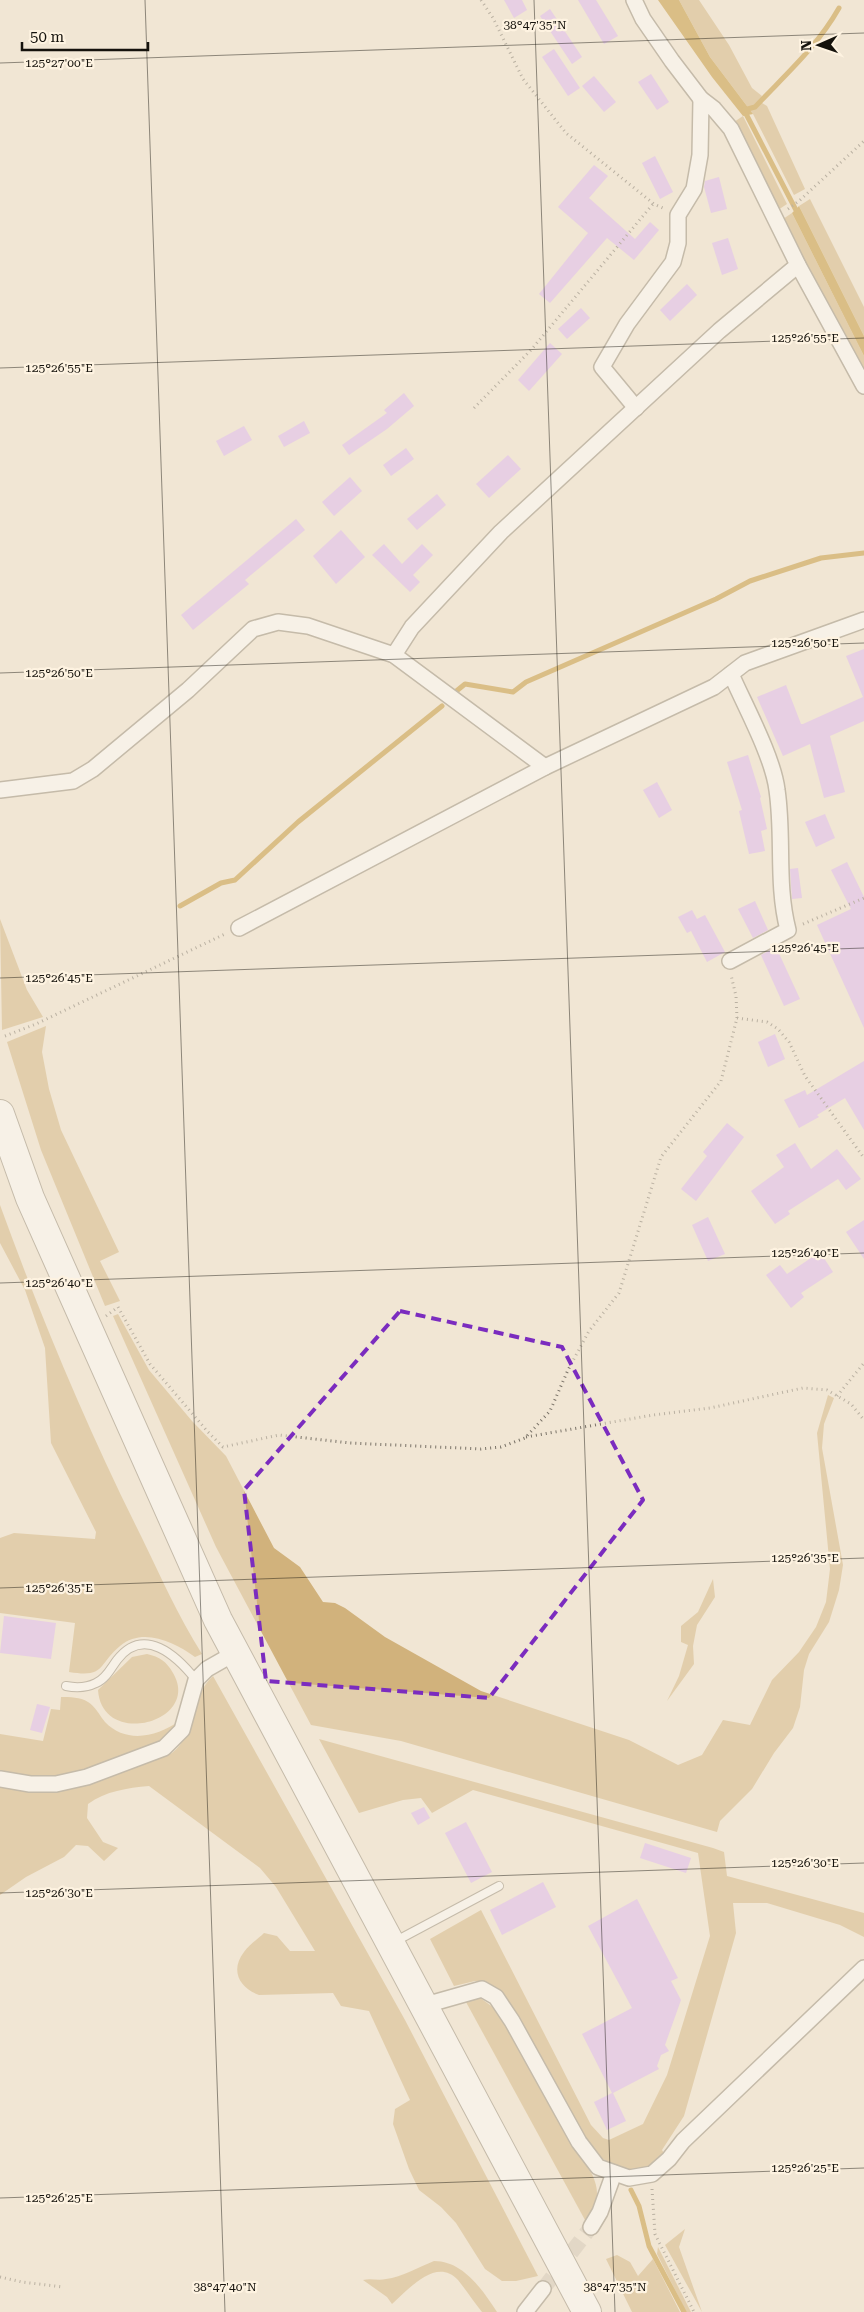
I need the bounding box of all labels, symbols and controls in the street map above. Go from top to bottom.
text: 38°47'35"N [503,18,567,32]
scale bar [22,20,149,52]
north arrow [794,20,844,70]
text: 50 m [30,28,65,46]
text: N [798,40,814,51]
text: 125°27'00"E [25,56,93,70]
text: 125°26'55"E [771,331,839,345]
text: 125°26'55"E [25,361,93,375]
text: 125°26'50"E [771,636,839,650]
text: 125°26'50"E [25,666,93,680]
text: 125°26'45"E [771,941,839,955]
text: 125°26'45"E [25,971,93,985]
text: 125°26'40"E [771,1246,839,1260]
text: 125°26'40"E [25,1276,93,1290]
text: 125°26'35"E [771,1551,839,1565]
text: 125°26'35"E [25,1581,93,1595]
text: 125°26'30"E [771,1856,839,1870]
text: 125°26'30"E [25,1886,93,1900]
text: 125°26'25"E [771,2161,839,2175]
text: 125°26'25"E [25,2191,93,2205]
text: 38°47'40"N [193,2280,257,2294]
text: 38°47'35"N [583,2280,647,2294]

